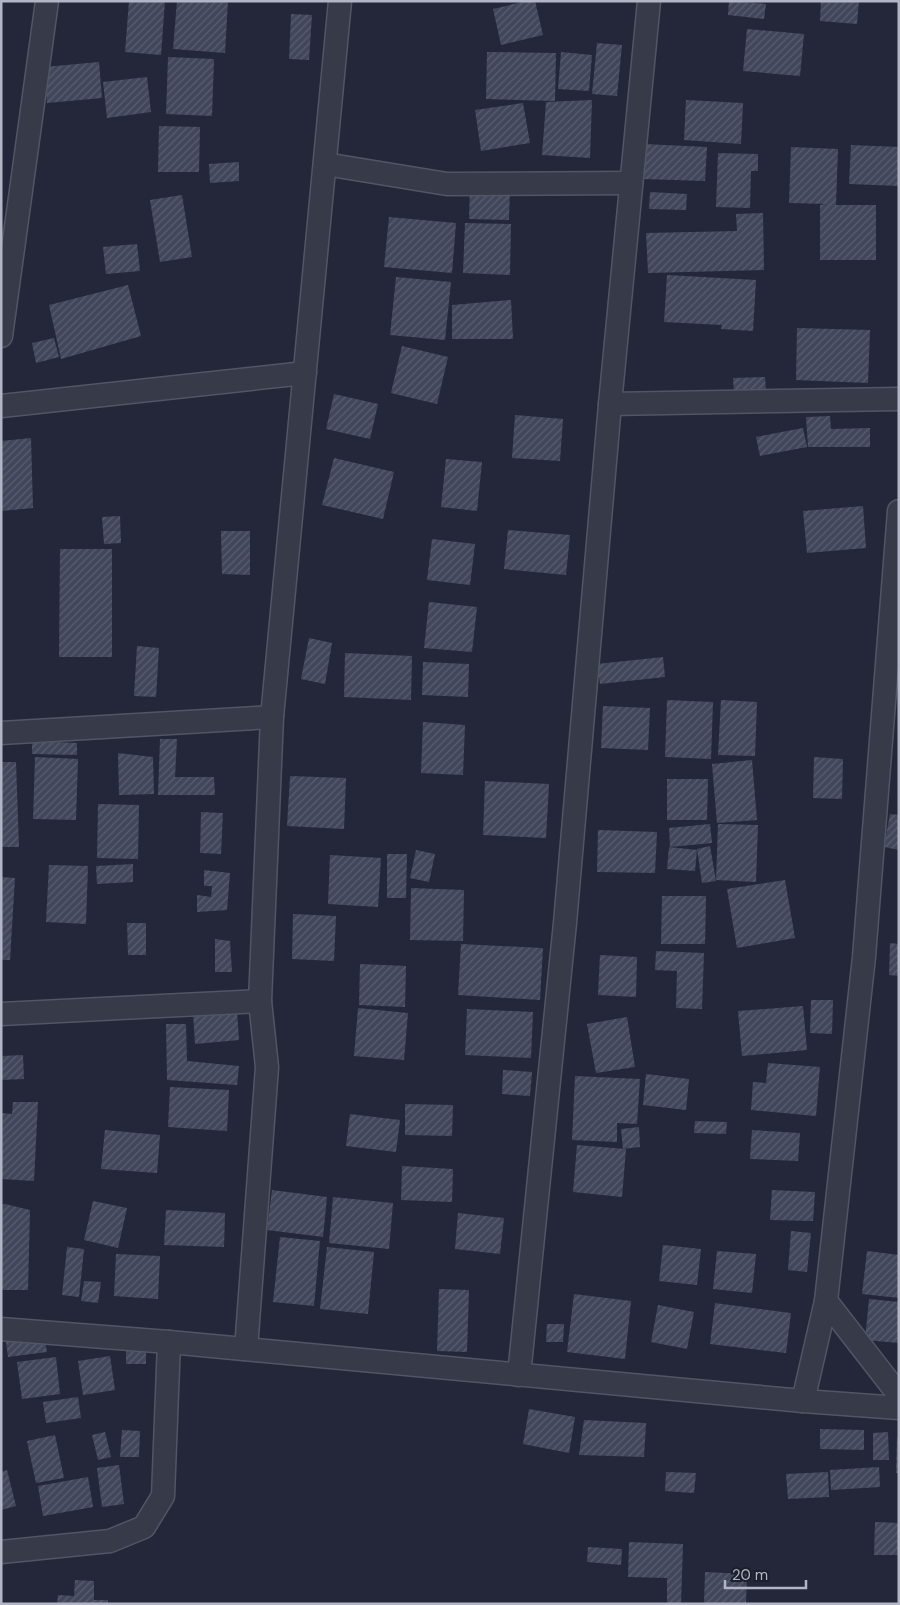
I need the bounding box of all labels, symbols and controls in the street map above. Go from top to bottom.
scale bar [725,1558,806,1590]
text: 20 m [732,1565,768,1585]

